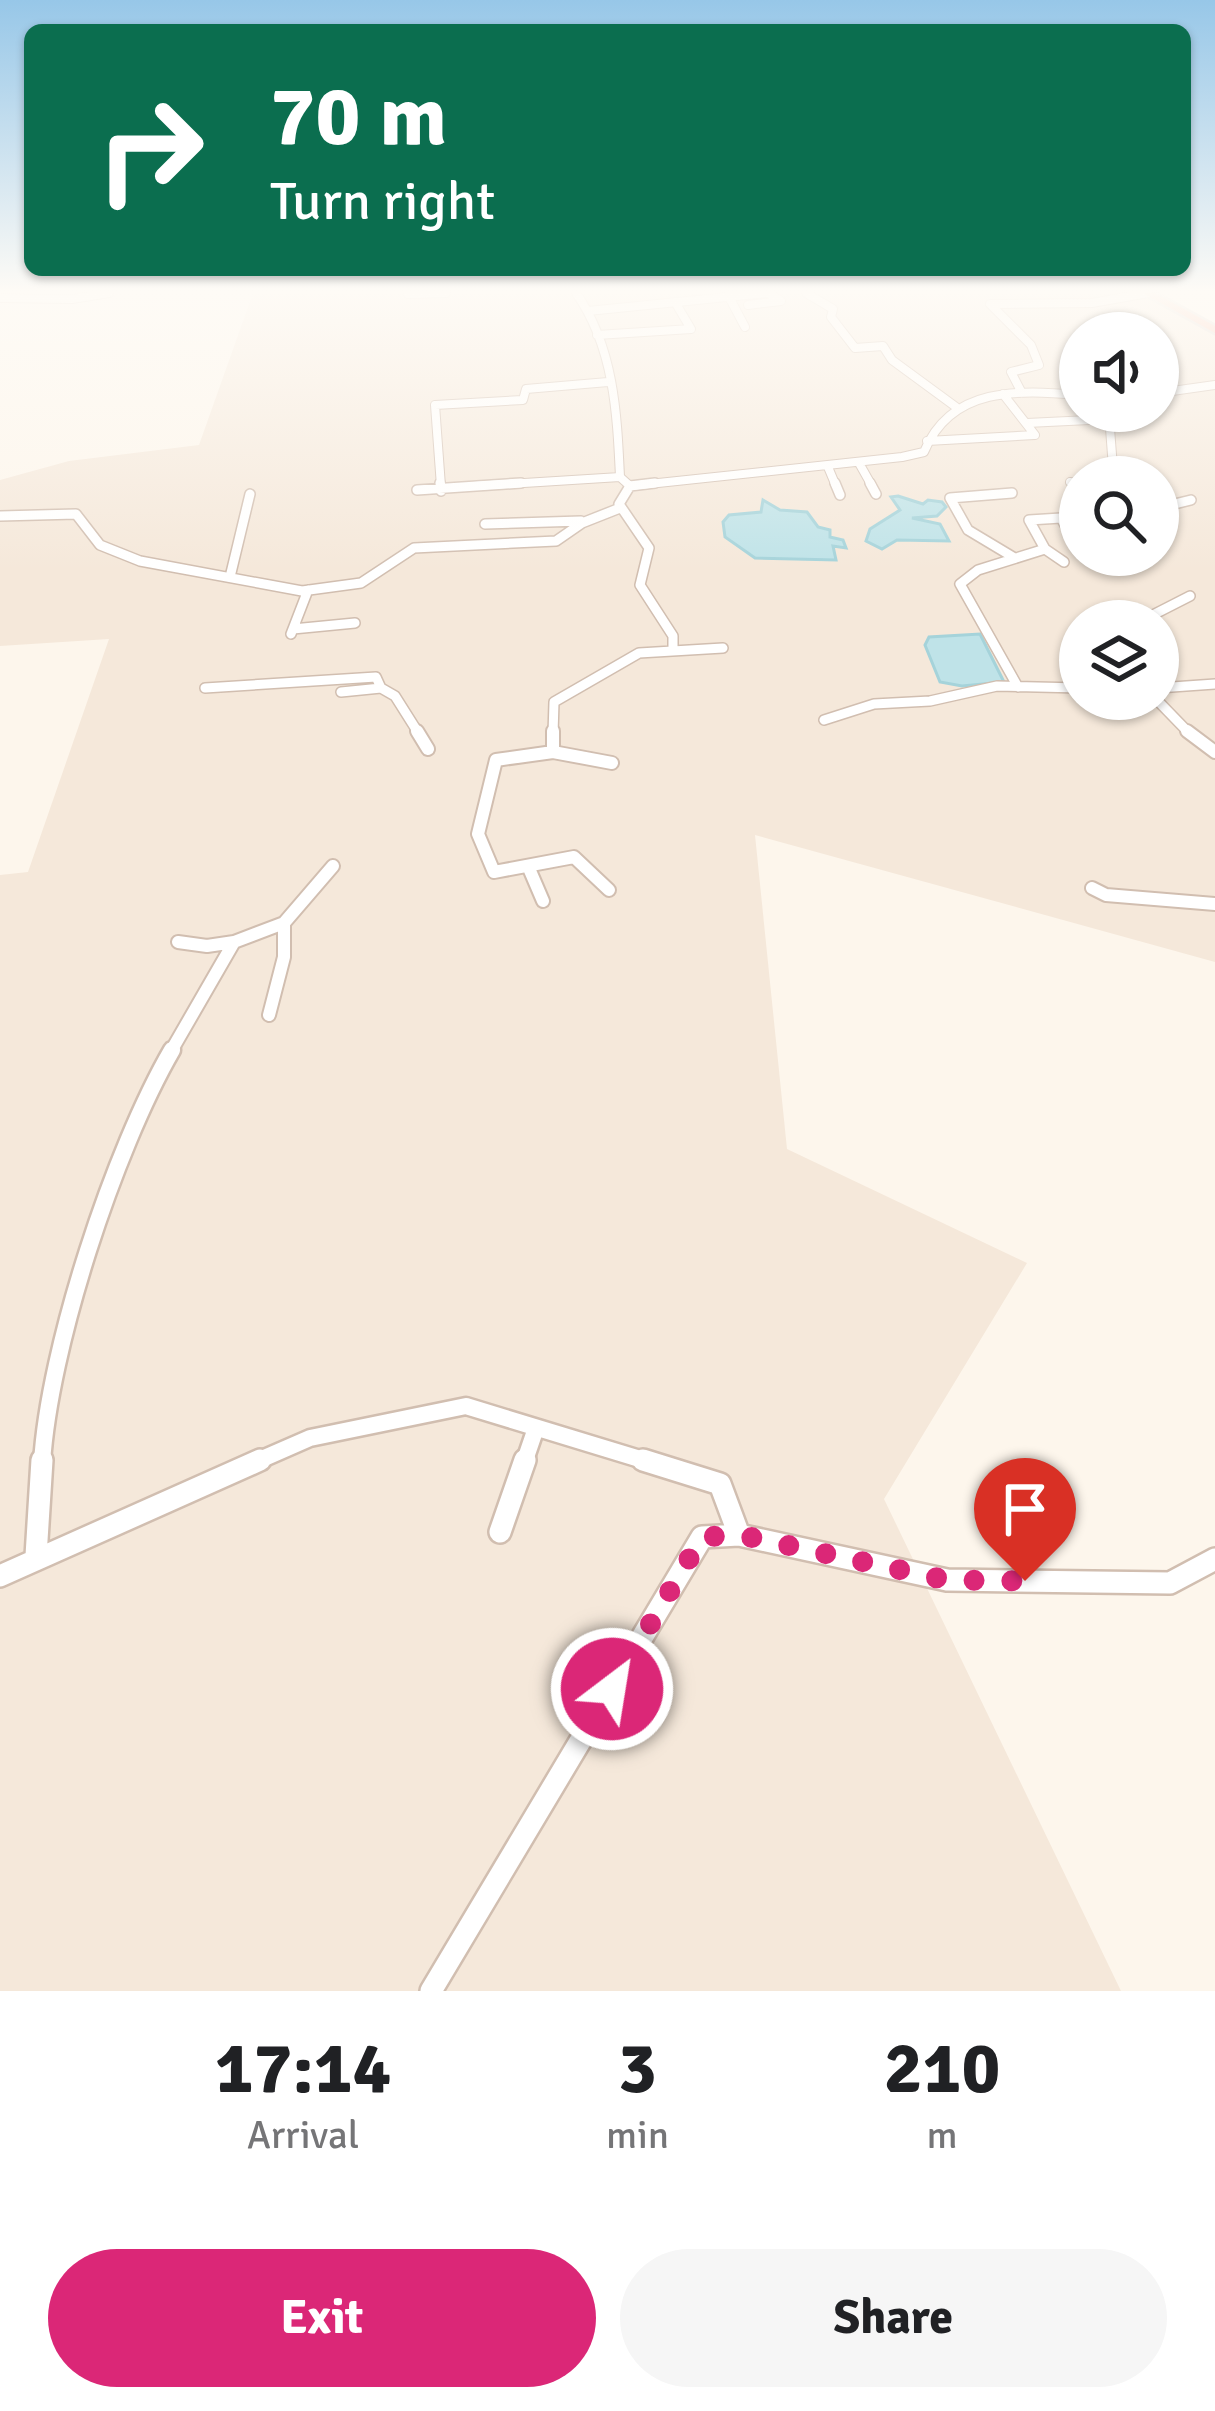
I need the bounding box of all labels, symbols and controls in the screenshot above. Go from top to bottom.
text: 70 m [270,65,447,169]
icon: right [72,72,228,228]
text: Turn right [270,168,495,235]
map controls [1059,312,1179,720]
button: sound [1059,312,1179,432]
button: search [1059,456,1179,576]
button: layers [1059,600,1179,720]
pin [974,1458,1076,1581]
icon: arrive [992,1476,1058,1542]
position arrow [549,1626,675,1752]
text: 17:14 [215,2024,391,2113]
text: 3 [618,2024,657,2113]
text: 210 [884,2024,1000,2113]
text: Arrival [247,2111,359,2159]
text: min [606,2111,669,2159]
text: m [926,2111,958,2159]
button: Exit [48,2249,596,2387]
button: Share [620,2249,1167,2387]

